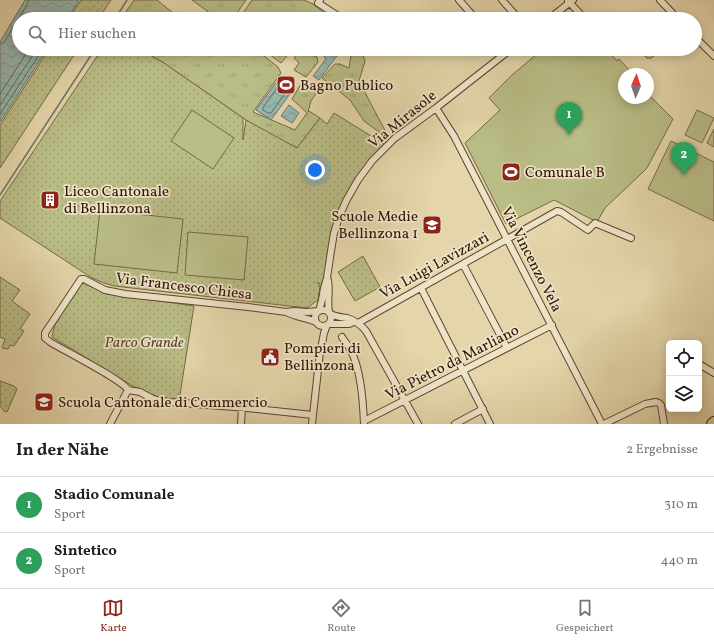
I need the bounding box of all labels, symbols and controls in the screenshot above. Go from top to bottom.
search box [12,12,702,56]
icon: search [26,23,48,45]
text: Hier suchen [58,24,136,45]
north arrow [618,68,654,104]
sports icon: Bagno Publico [275,74,297,96]
place label: Bagno Publico [300,76,393,97]
street label: Via Mirasole [364,86,442,154]
pin: 1 [556,102,582,135]
pin: 2 [671,142,697,175]
your location [305,160,325,180]
sports icon: Comunale B [500,161,522,183]
place label: Comunale B [525,163,605,184]
place label: Liceo Cantonale di Bellinzona [64,182,169,220]
building icon: Liceo Cantonale di Bellinzona [39,189,61,211]
street label: Via Vincenzo Vela [495,203,566,316]
place label: Scuole Medie Bellinzona 1 [331,207,418,245]
school or university icon: Scuole Medie Bellinzona 1 [421,214,443,236]
street label: Via Luigi Lavizzari [376,227,493,305]
street label: Via Francesco Chiesa [114,269,253,306]
street label: Via Pietro da Marliano [382,321,523,406]
park label: Parco Grande [105,333,184,354]
place label: Pompieri di Bellinzona [284,339,361,377]
map controls [666,340,702,412]
button: locate [666,340,702,376]
public building icon: Pompieri di Bellinzona [259,346,281,368]
button: layers [666,376,702,412]
school or university icon: Scuola Cantonale di Commercio [33,391,55,413]
place label: Scuola Cantonale di Commercio [58,393,267,414]
text: In der Nähe [16,439,109,462]
text: 2 Ergebnisse [626,441,698,459]
text: Stadio Comunale [54,485,174,506]
text: 1 [26,496,32,514]
text: 310 m [664,496,698,514]
text: Sport [54,506,86,524]
text: Sintetico [54,541,117,562]
text: 2 [26,552,32,570]
text: 440 m [661,552,698,570]
text: Sport [54,562,86,580]
tab: Karte [100,597,127,636]
tab: Route [327,597,356,636]
tab: Gespeichert [556,597,614,636]

